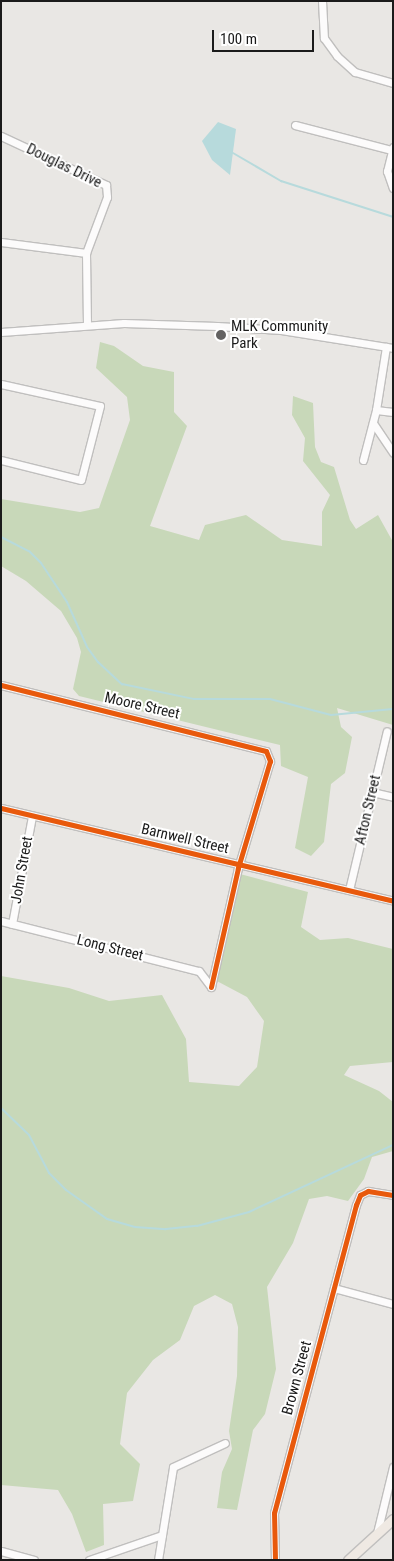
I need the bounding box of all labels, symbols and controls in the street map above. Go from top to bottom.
scale bar [214,20,316,52]
text: 100 m [220,30,257,48]
street label: Douglas Drive [23,140,105,192]
place label: MLK Community Park [231,317,328,352]
marker: MLK Community Park [215,329,227,341]
street label: Moore Street [103,689,181,723]
street label: Afton Street [351,773,385,847]
street label: Barnwell Street [139,820,231,858]
street label: John Street [7,835,37,905]
street label: Long Street [75,931,145,965]
street label: Brown Street [279,1339,315,1417]

